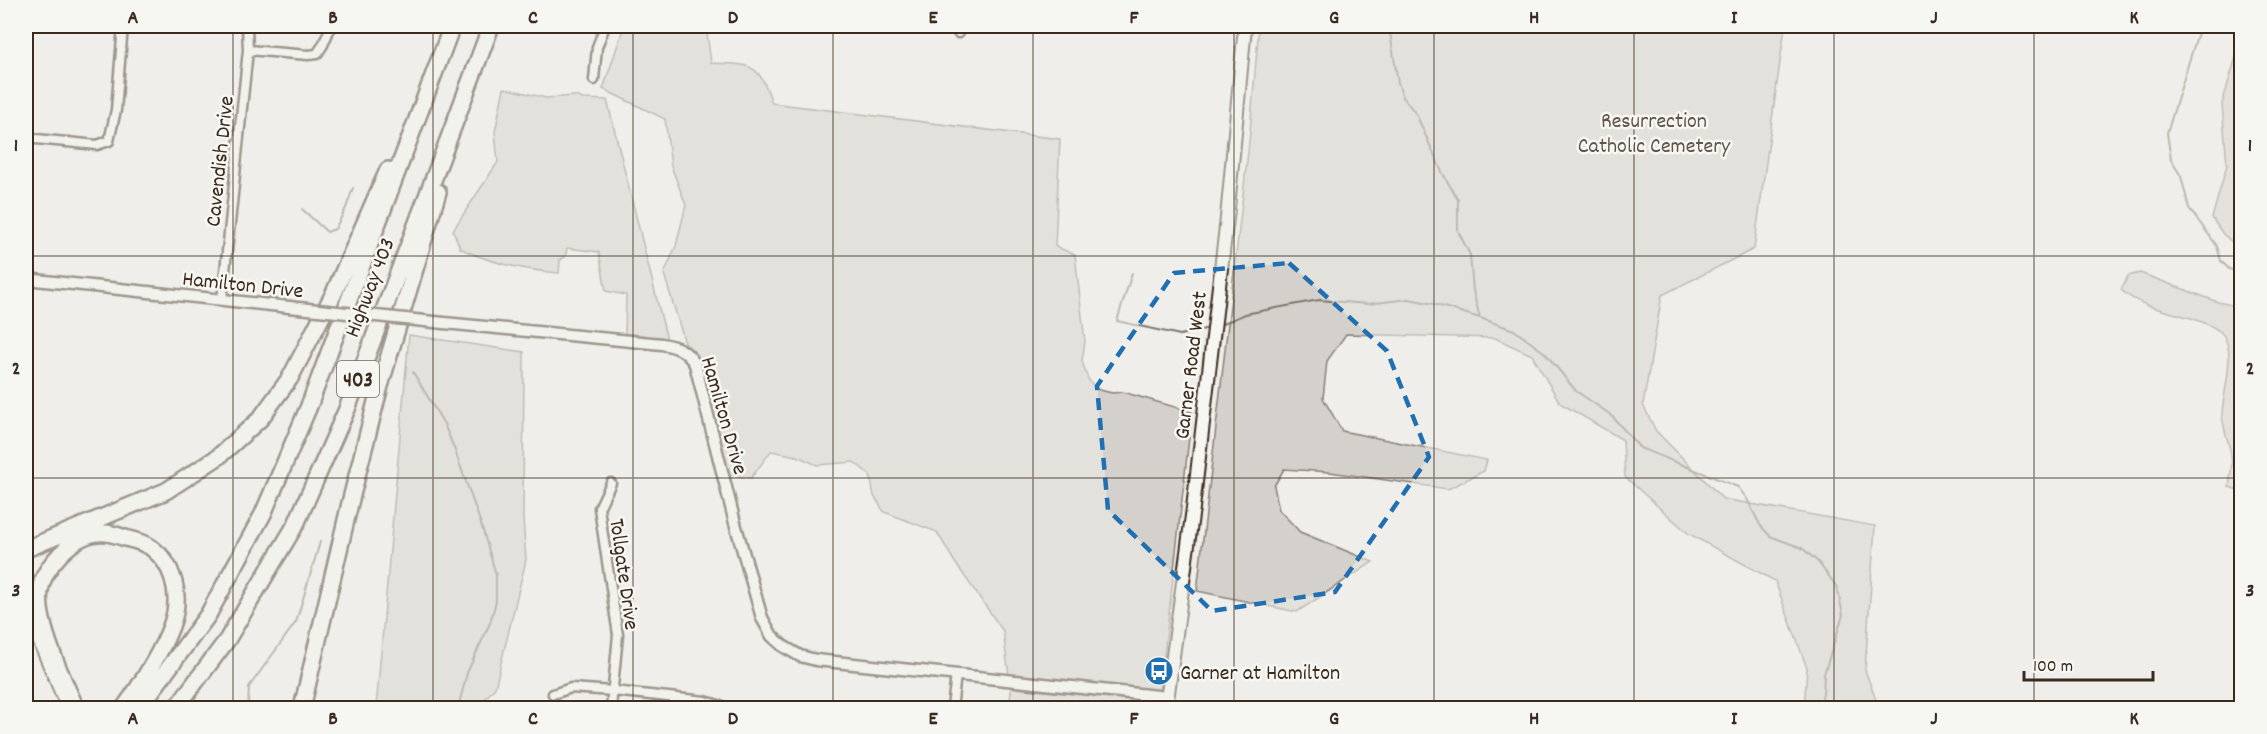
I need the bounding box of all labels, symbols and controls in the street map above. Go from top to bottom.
text: A [128,5,139,33]
text: B [328,5,338,33]
text: C [528,5,538,33]
text: D [728,5,739,33]
text: E [928,5,938,33]
text: F [1130,5,1140,33]
text: G [1329,5,1339,33]
text: H [1529,5,1539,33]
text: I [1731,5,1738,33]
text: J [1930,5,1938,33]
text: K [2129,5,2139,33]
street label: Cavendish Drive [199,94,244,228]
park label: Resurrection Catholic Cemetery [1578,107,1731,163]
text: 1 [14,133,18,161]
text: 1 [2248,133,2252,161]
street label: Highway 403 [338,234,404,343]
street label: Hamilton Drive [181,265,305,308]
street label: Garner Road West [1168,290,1217,441]
street label: Hamilton Drive [691,353,754,479]
text: 2 [12,356,20,384]
text: 2 [2246,356,2254,384]
road number: 403 [337,361,379,397]
street label: Tollgate Drive [599,517,646,632]
text: 3 [12,578,20,606]
text: 3 [2246,578,2254,606]
scale bar [2024,644,2153,682]
bus stop icon: Garner at Hamilton [1143,655,1175,687]
text: 100 m [2033,655,2073,680]
place label: Garner at Hamilton [1180,659,1340,690]
text: A [128,706,139,734]
text: B [328,706,338,734]
text: C [528,706,538,734]
text: D [728,706,739,734]
text: E [928,706,938,734]
text: F [1130,706,1140,734]
text: G [1329,706,1339,734]
text: H [1529,706,1539,734]
text: I [1731,706,1738,734]
text: J [1930,706,1938,734]
text: K [2129,706,2139,734]

